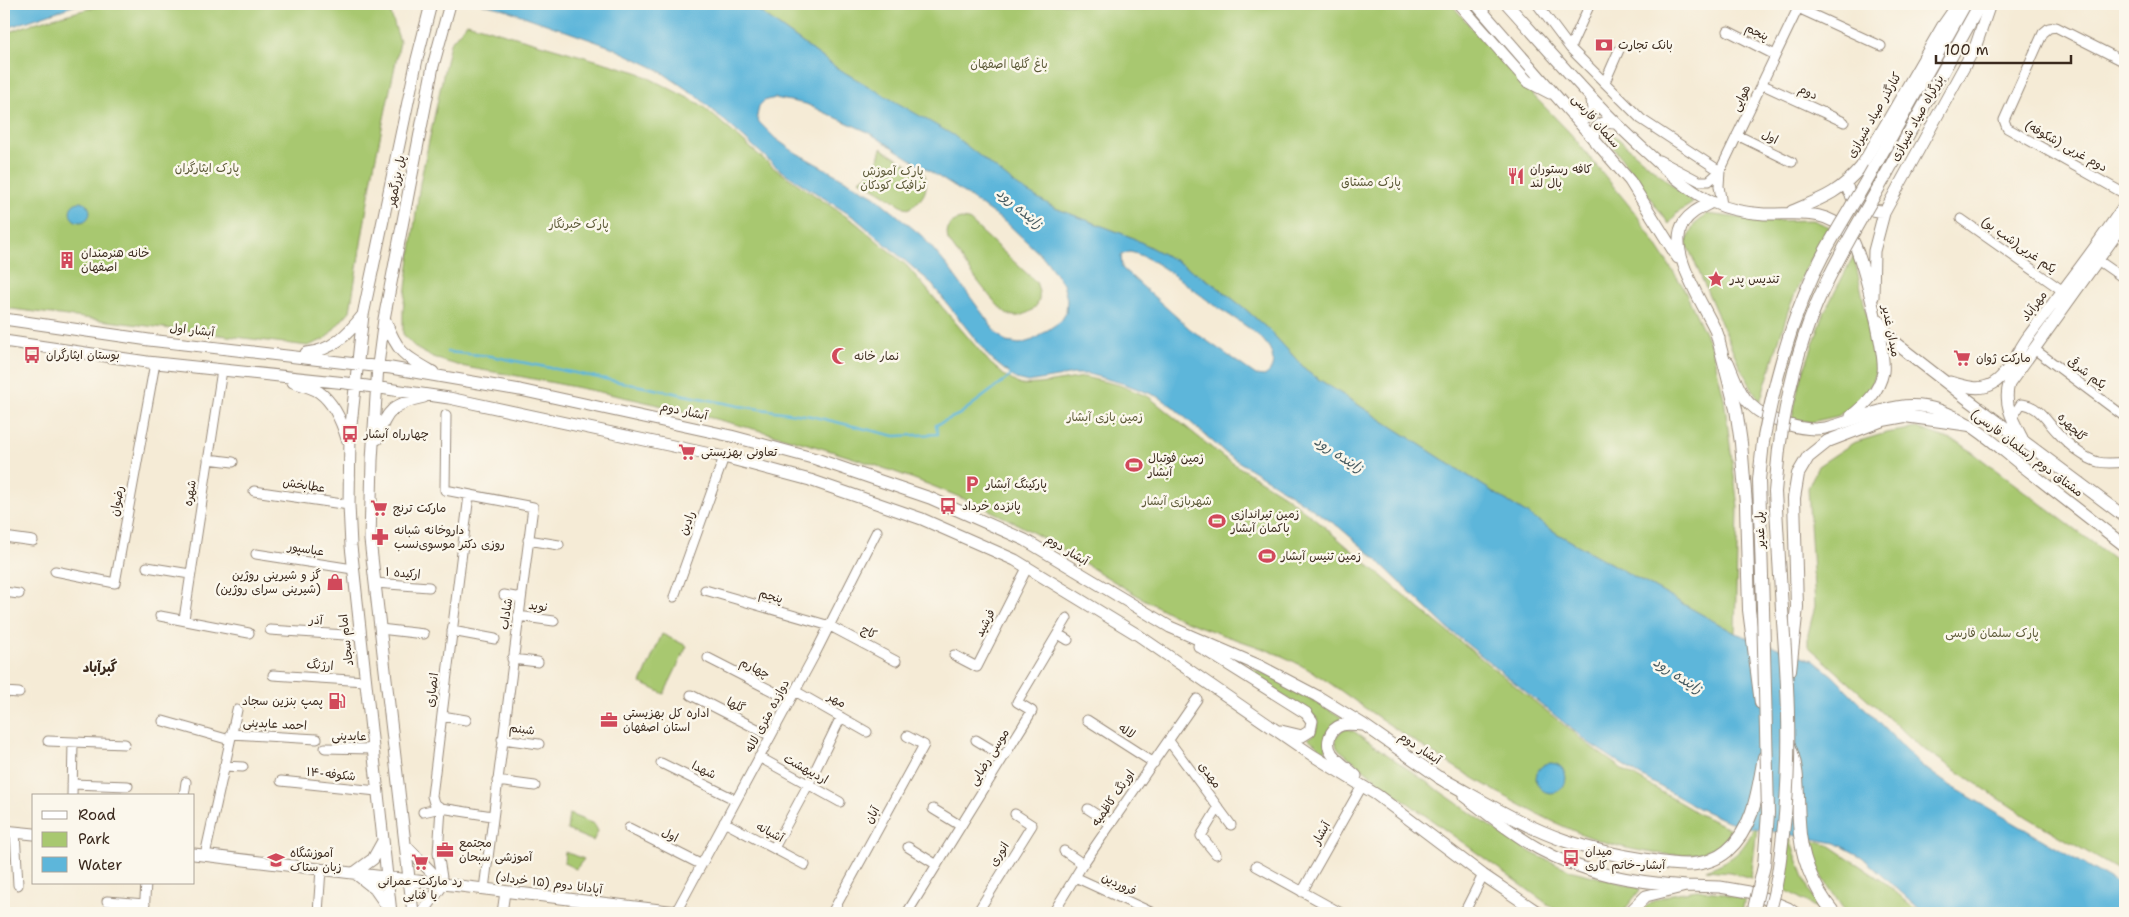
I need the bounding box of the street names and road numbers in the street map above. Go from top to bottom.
street label: پنجم [1742,20,1771,45]
street label: کنارگذر صیاد شیرازی [1843,69,1905,161]
street label: بزرگراه صیاد شیرازی [1887,72,1947,164]
street label: دوم [1795,81,1820,104]
street label: هوایی [1728,82,1754,114]
street label: سلمان فارسی [1568,91,1624,151]
street label: دوم غربی (شکوفه) [2021,117,2110,176]
street label: اول [1759,126,1781,148]
street label: پل بزرگمهر [383,154,409,209]
street label: یکم غربی(شب بو) [1978,213,2060,278]
street label: مهرآباد [2017,288,2051,324]
street label: میدان غدیر [1878,303,1904,358]
street label: آبشار اول [169,320,216,340]
street label: یکم شرقی [2064,353,2110,394]
street label: آبشار دوم [659,398,710,425]
street label: مشتاق دوم (سلمان فارسی) [1967,406,2086,501]
street label: گلچهره [2054,409,2090,445]
street label: عطابخش [282,474,326,496]
street label: شهره [180,479,200,507]
street label: رضوان [106,484,128,518]
street label: رادین [675,509,699,537]
street label: پل غدیر [1751,511,1769,550]
street label: آبشار دوم [1042,531,1092,571]
street label: عباسپور [286,538,325,560]
street label: ارکیده ۱ [385,563,421,583]
street label: پنجم [757,585,785,608]
street label: شاداب [496,597,516,631]
street label: نوید [527,597,549,615]
street label: فرشید [971,606,999,640]
street label: آذر [308,611,324,629]
street label: امام سجاد [335,613,358,667]
street label: کاج [858,621,880,644]
street label: چهارم [737,654,773,683]
street label: ارژنگ [306,656,334,674]
street label: انصاری [422,672,442,708]
street label: دوازده متری لاله [741,677,793,755]
street label: مهر [824,688,849,711]
street label: گلها [724,694,748,716]
street label: احمد عابدینی [243,714,307,734]
street label: شبنم [508,719,536,739]
street label: لاله [1116,720,1138,742]
street label: موسی رضایی [965,726,1013,788]
street label: عابدینی [331,728,367,744]
street label: آبشار دوم [1395,728,1445,769]
street label: اردیبهشت [781,750,831,788]
street label: شهدا [689,757,719,783]
street label: مهدی [1195,759,1225,791]
street label: ۱۴-شکوفه [306,763,356,785]
street label: اورنگ کاظمیه [1088,767,1138,829]
street label: آبان [861,803,884,826]
street label: آشیانه [753,818,788,846]
street label: آبشار [1308,818,1334,848]
street label: اول [659,824,681,846]
street label: انوری [985,839,1013,869]
street label: آپادانا دوم (۱۵ خرداد) [494,868,604,899]
street label: فروردین [1099,869,1139,899]

